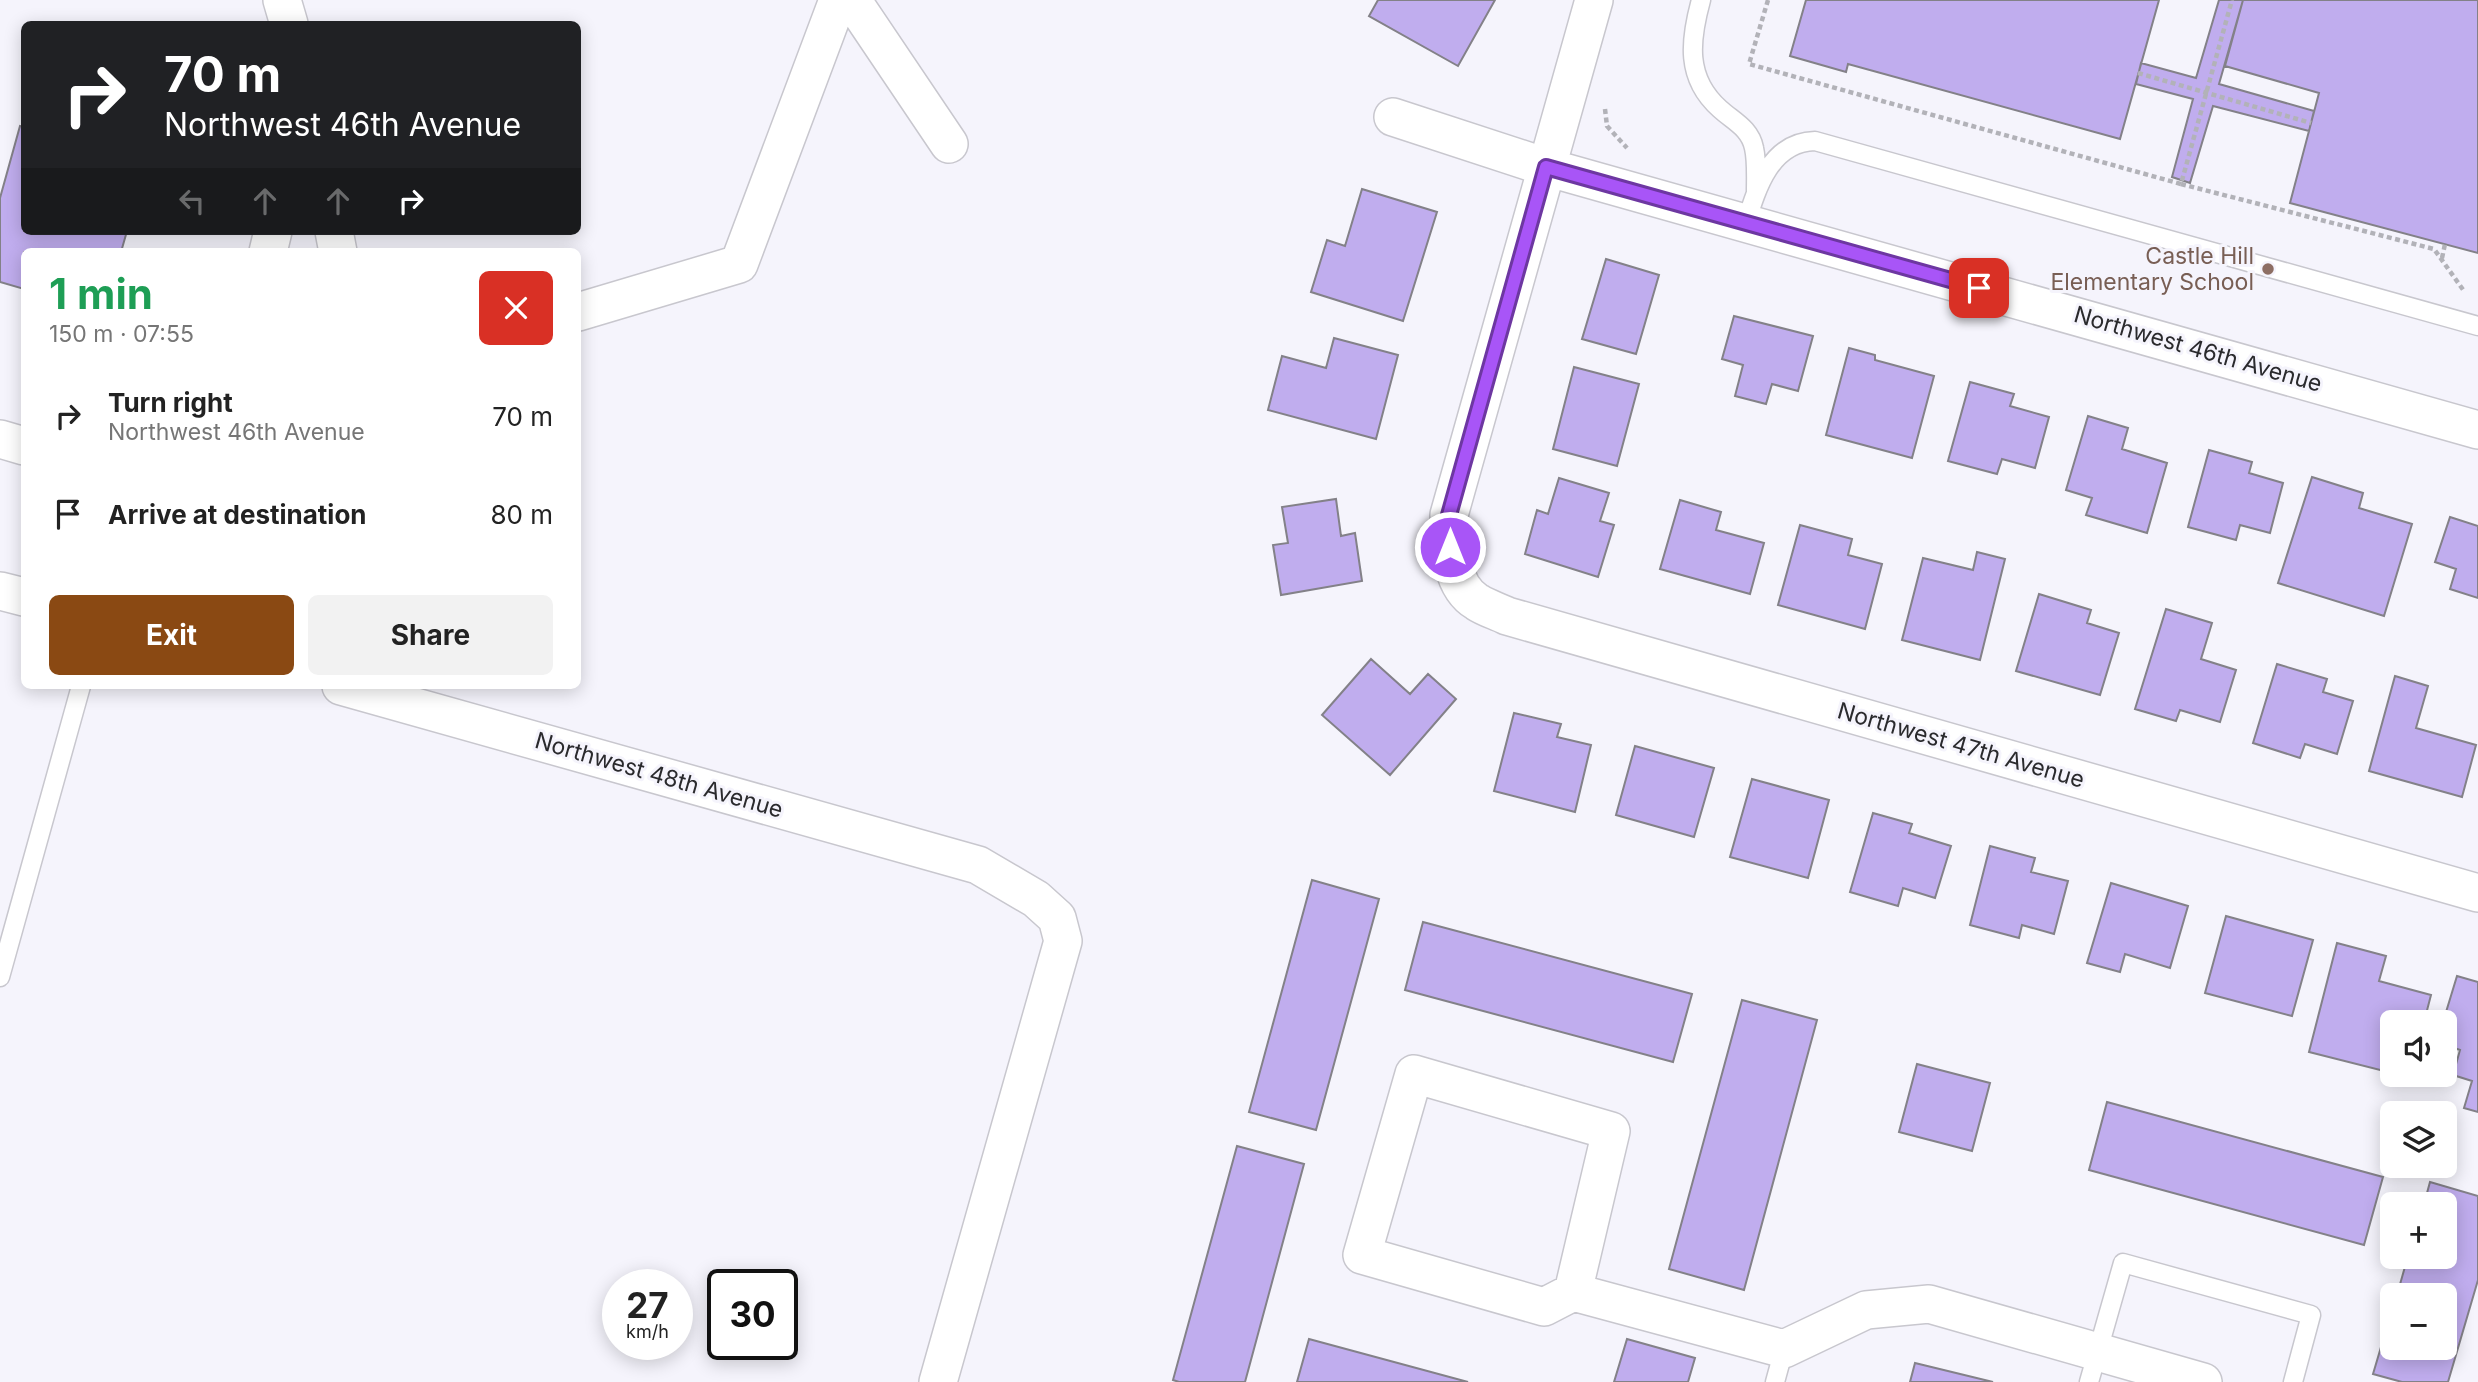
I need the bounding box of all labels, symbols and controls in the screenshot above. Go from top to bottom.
text: 70 m [164,45,281,104]
icon: right [49,49,140,140]
text: Northwest 46th Avenue [164,105,521,144]
icon: left [173,182,211,220]
icon: ahead [246,182,284,220]
icon: ahead [319,182,357,220]
icon: right [392,182,430,220]
place label: Castle Hill Elementary School [2050,242,2254,296]
pin [1949,258,2009,318]
marker: Castle Hill Elementary School [2260,261,2276,277]
text: 1 min [49,268,153,319]
icon: arrive [1960,269,1998,307]
button: close [479,271,553,345]
street label: Northwest 46th Avenue [2071,300,2325,398]
text: 150 m · 07:55 [49,320,194,348]
text: Turn right [108,387,233,418]
icon: right [49,397,87,435]
text: 70 m [492,401,553,432]
text: Northwest 46th Avenue [108,418,365,446]
icon: arrive [49,495,87,533]
text: Arrive at destination [108,499,367,530]
text: 80 m [490,499,553,530]
position arrow [1413,510,1487,584]
button: Exit [49,595,294,675]
button: Share [308,595,553,675]
street label: Northwest 47th Avenue [1834,696,2088,794]
street label: Northwest 48th Avenue [532,726,786,824]
map controls [2380,1010,2457,1360]
button: sound [2380,1010,2457,1087]
button: layers [2380,1101,2457,1178]
button: + [2380,1192,2457,1269]
speed limit sign: 30 [707,1269,798,1360]
button: − [2380,1283,2457,1360]
text: 27 [626,1284,669,1326]
text: km/h [626,1321,669,1342]

